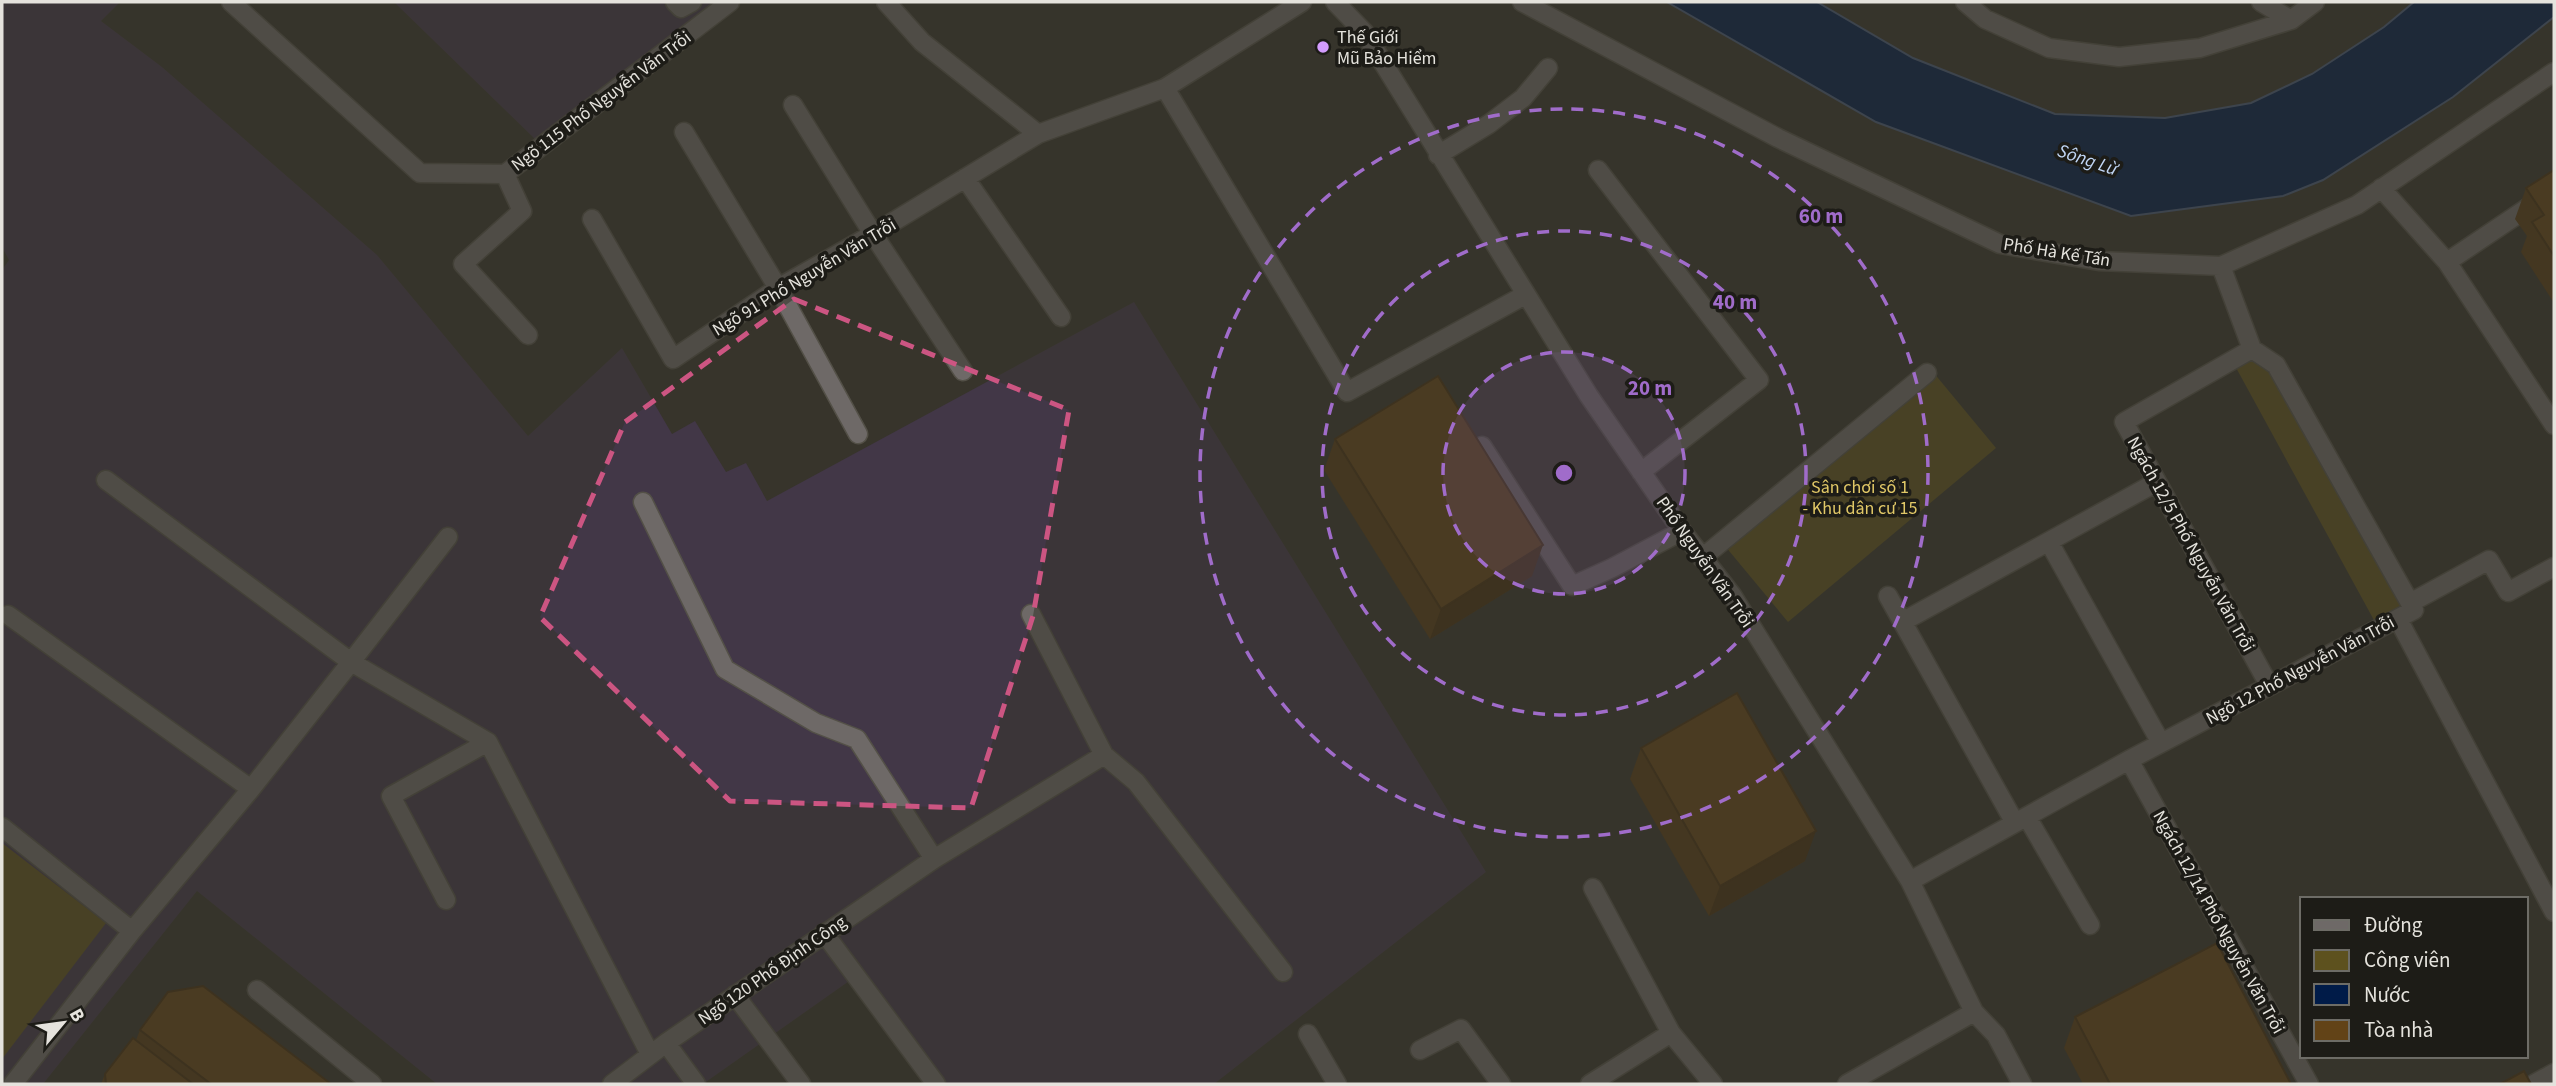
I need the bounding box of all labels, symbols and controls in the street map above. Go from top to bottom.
street label: Ngõ 115 Phố Nguyễn Văn Trỗi [506,25,696,177]
place label: Thế Giới Mũ Bảo Hiểm [1337,25,1437,71]
marker: Thế Giới Mũ Bảo Hiểm [1315,39,1331,55]
water label: Sông Lừ [2054,138,2123,184]
text: 60 m [1799,201,1843,231]
street label: Ngõ 91 Phố Nguyễn Văn Trỗi [708,213,901,342]
street label: Phố Hà Kế Tấn [2002,232,2112,273]
text: 40 m [1713,287,1757,317]
text: 20 m [1628,373,1672,403]
street label: Ngách 12/5 Phố Nguyễn Văn Trỗi [2121,432,2260,657]
centre of rings [1552,461,1576,485]
park label: Sân chơi số 1 - Khu dân cư 15 [1803,475,1917,521]
street label: Phố Nguyễn Văn Trỗi [1650,492,1759,633]
street label: Ngõ 12 Phố Nguyễn Văn Trỗi [2202,610,2399,731]
street label: Ngách 12/14 Phố Nguyễn Văn Trỗi [2147,806,2291,1038]
legend [2300,897,2528,1058]
street label: Ngõ 120 Phố Định Công [693,910,851,1031]
text: Đường [2364,910,2423,940]
text: Công viên [2364,945,2451,975]
text: Nước [2364,980,2410,1010]
north arrow [28,988,98,1058]
text: B [62,1004,91,1027]
text: Tòa nhà [2364,1015,2433,1045]

